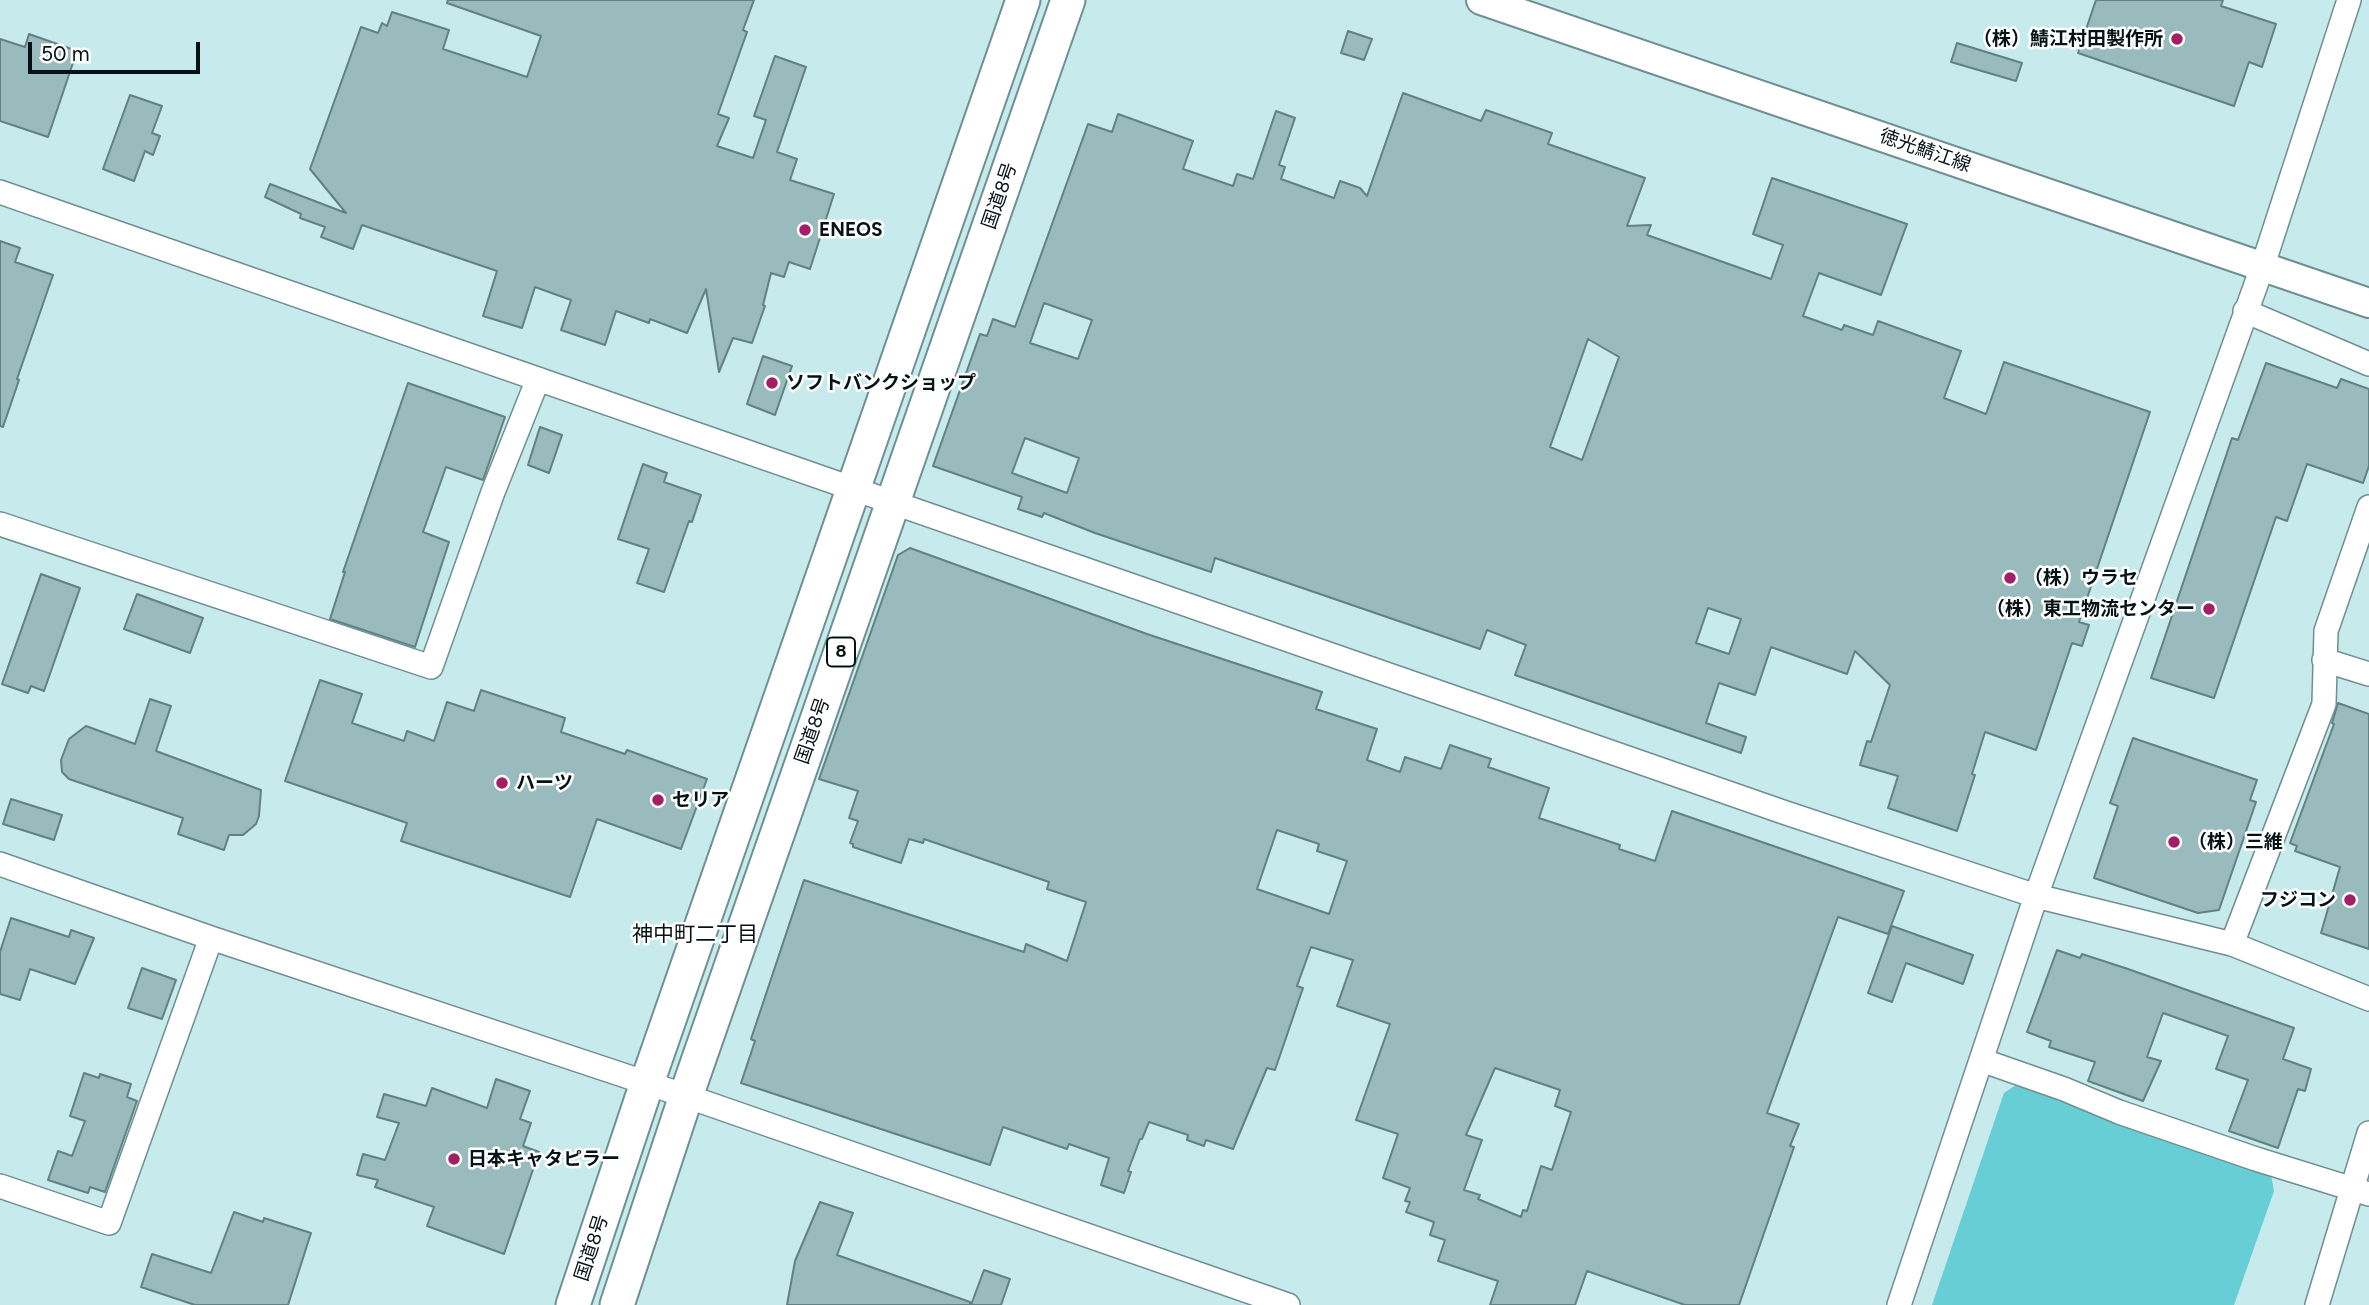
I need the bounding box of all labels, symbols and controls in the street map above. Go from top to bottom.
scale bar [32,28,203,72]
place label: （株）鯖江村田製作所 [1973,28,2163,50]
marker: （株）鯖江村田製作所 [2169,31,2185,47]
text: 50 m [41,41,90,66]
street label: 徳光鯖江線 [1876,125,1974,177]
street label: 国道8号 [978,160,1022,232]
place label: ENEOS [819,219,883,241]
marker: ENEOS [797,222,813,238]
place label: ソフトバンクショップ [786,372,976,394]
marker: ソフトバンクショップ [764,375,780,391]
place label: （株）ウラセ [2024,567,2138,589]
marker: （株）ウラセ [2002,570,2018,586]
place label: （株）東工物流センター [1986,598,2195,620]
marker: （株）東工物流センター [2201,601,2217,617]
road number: 8 [827,638,855,666]
street label: 国道8号 [791,695,835,767]
place label: ハーツ [516,772,573,794]
marker: ハーツ [494,775,510,791]
place label: セリア [672,789,729,811]
marker: セリア [650,792,666,808]
place label: （株）三維 [2188,831,2283,853]
marker: （株）三維 [2166,834,2182,850]
place label: フジコン [2260,889,2336,911]
marker: フジコン [2342,892,2358,908]
district label: 神中町二丁目 [632,922,758,948]
place label: 日本キャタピラー [468,1148,620,1170]
marker: 日本キャタピラー [446,1151,462,1167]
street label: 国道8号 [571,1212,613,1284]

